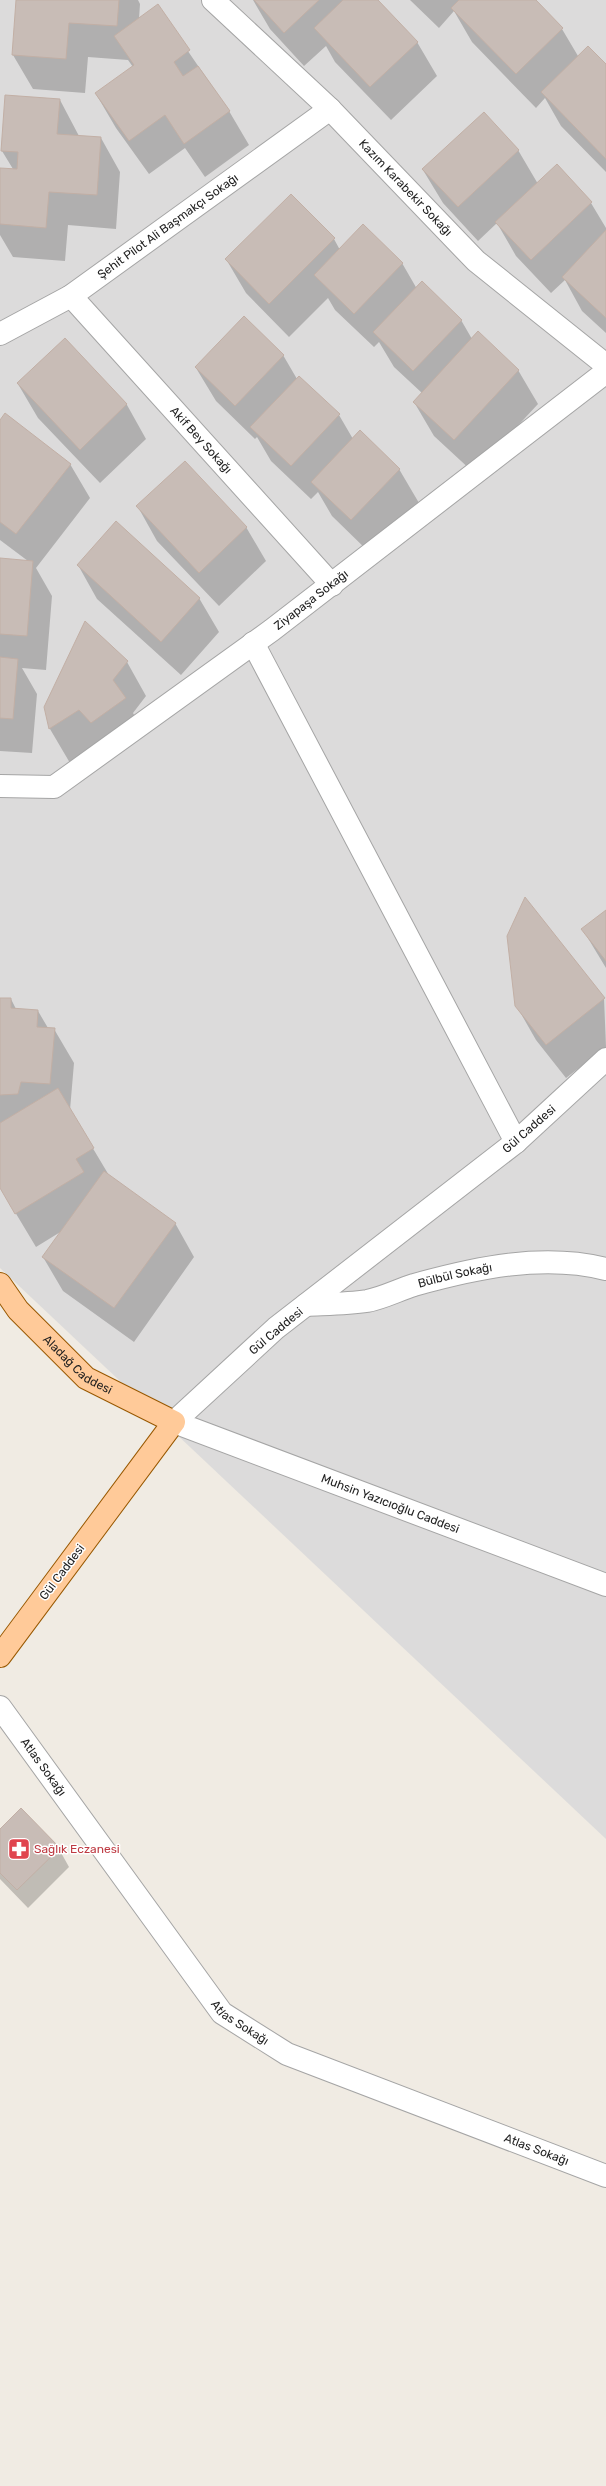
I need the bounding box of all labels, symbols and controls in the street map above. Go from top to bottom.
street label: Kazım Karabekir Sokağı [356,136,455,239]
street label: Şehit Pilot Ali Başmakçı Sokağı [95,171,241,282]
street label: Akif Bey Sokağı [167,404,235,476]
street label: Ziyapaşa Sokağı [271,567,351,633]
street label: Gül Caddesi [500,1102,559,1156]
street label: Bülbül Sokağı [416,1260,493,1291]
street label: Gül Caddesi [246,1304,306,1358]
street label: Aladağ Caddesi [40,1332,115,1397]
street label: Muhsin Yazıcıoğlu Caddesi [319,1471,461,1536]
street label: Gül Caddesi [37,1541,87,1603]
street label: Atlas Sokağı [18,1735,69,1799]
pharmacy icon: Sağlık Eczanesi [6,1836,32,1862]
place label: Sağlık Eczanesi [34,1842,120,1856]
street label: Atlas Sokağı [208,1997,272,2048]
street label: Atlas Sokağı [502,2131,571,2168]

